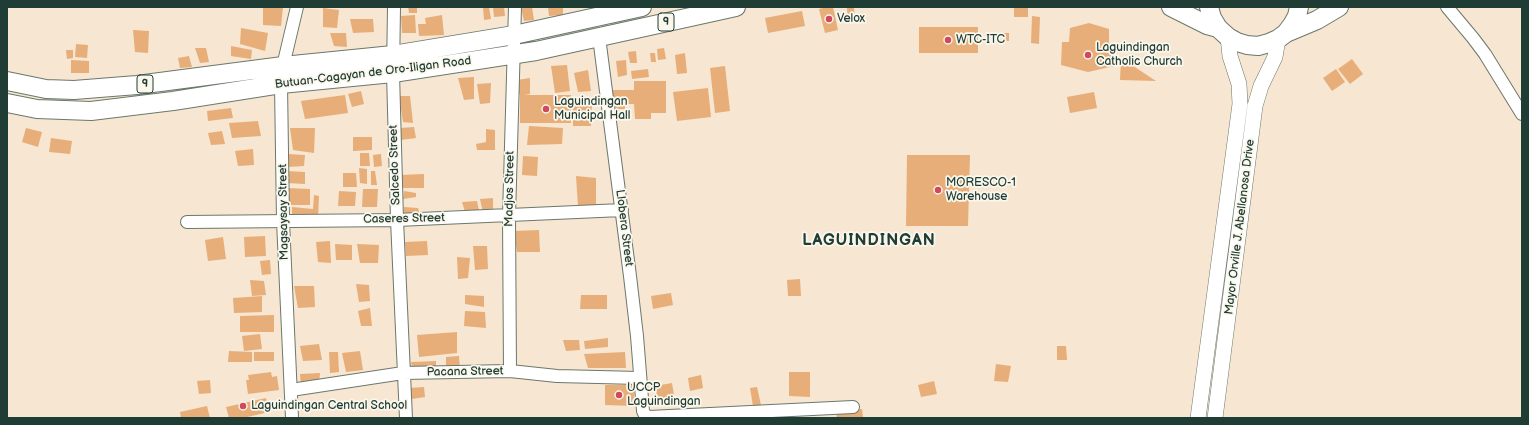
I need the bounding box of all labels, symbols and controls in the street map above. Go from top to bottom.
place label: Velox [837,12,865,26]
road number: 9 [658,13,674,31]
marker: Velox [824,14,834,24]
place label: WTC-ITC [956,33,1005,47]
marker: WTC-ITC [943,35,953,45]
place label: Laguindingan Catholic Church [1096,41,1182,69]
marker: Laguindingan Catholic Church [1083,50,1093,60]
street label: Butuan-Cagayan de Oro-Iligan Road [274,54,472,92]
road number: 9 [137,75,153,93]
place label: Laguindingan Municipal Hall [554,95,630,123]
marker: Laguindingan Municipal Hall [541,104,551,114]
street label: Salcedo Street [386,125,404,205]
street label: Mayor Orville J. Abellanosa Drive [1222,138,1258,316]
street label: Madjos Street [502,151,518,227]
street label: Magsaysay Street [276,164,292,260]
place label: MORESCO-1 Warehouse [946,176,1016,204]
marker: MORESCO-1 Warehouse [933,185,943,195]
street label: Llobera Street [612,189,636,267]
street label: Caseres Street [363,211,445,227]
district label: LAGUINDINGAN [802,231,936,251]
street label: Pacana Street [426,364,504,380]
place label: UCCP Laguindingan [627,381,700,409]
marker: UCCP Laguindingan [614,390,624,400]
place label: Laguindingan Central School [251,399,407,413]
marker: Laguindingan Central School [238,401,248,411]

